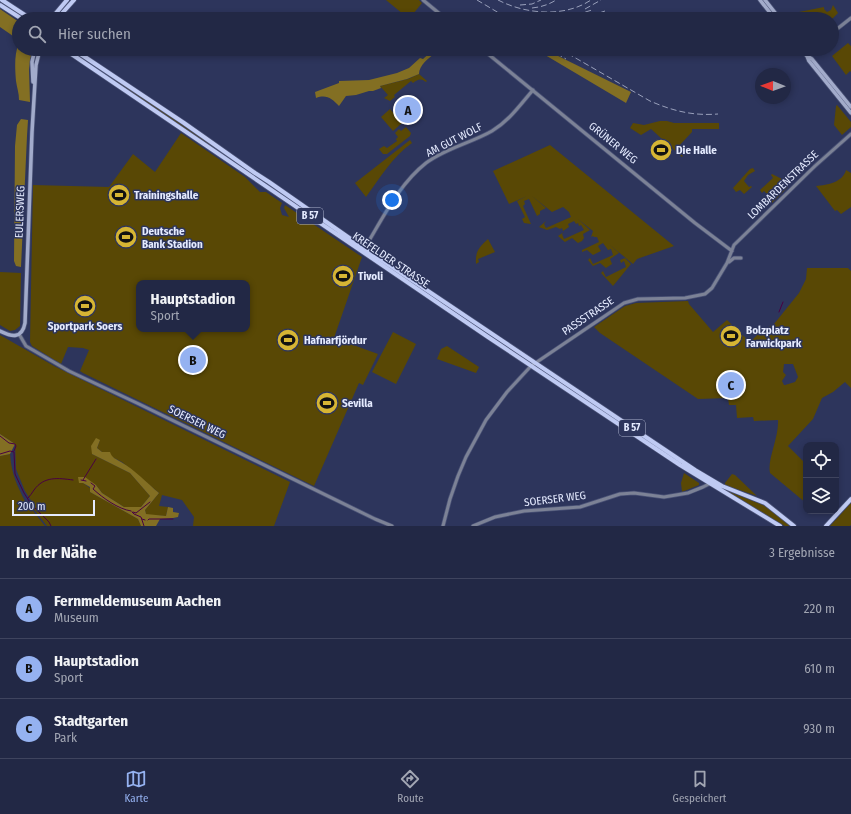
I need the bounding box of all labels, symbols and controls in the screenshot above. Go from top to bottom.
search box [12,12,839,56]
icon: search [26,23,48,45]
text: Hier suchen [58,25,131,43]
north arrow [755,68,791,104]
pin: A [395,95,421,125]
street label: GRÜNER WEG [586,119,640,167]
street label: AM GUT WOLF [424,120,484,160]
sports icon: Die Halle [648,137,674,163]
place label: Die Halle [676,144,717,157]
street label: LOMBARDENSTRASSE [745,148,821,222]
sports icon: Trainingshalle [106,182,132,208]
street label: EULERSWEG [13,186,27,238]
place label: Trainingshalle [134,189,199,202]
your location [382,190,402,210]
road number: B 57 [297,208,323,224]
sports icon: Deutsche Bank Stadion [113,224,139,250]
place label: Deutsche Bank Stadion [142,225,203,251]
street label: KREFELDER STRASSE [350,229,432,291]
sports icon: Tivoli [330,263,356,289]
place label: Tivoli [358,270,383,283]
popup [136,280,250,332]
text: Hauptstadion [151,290,235,308]
sports icon: Sportpark Soers [72,293,98,319]
street label: PASSSTRASSE [560,294,616,338]
text: Sport [151,308,180,323]
place label: Sportpark Soers [48,320,122,333]
sports icon: Bolzplatz Farwickpark [718,323,744,349]
place label: Bolzplatz Farwickpark [746,324,802,350]
sports icon: Hafnarfjördur [275,327,301,353]
place label: Hafnarfjördur [304,334,368,347]
pin: B [180,345,206,375]
pin: C [718,370,744,400]
sports icon: Sevilla [314,390,340,416]
place label: Sevilla [342,397,373,410]
street label: SOERSER WEG [166,403,228,441]
road number: B 57 [619,420,645,436]
map controls [803,442,839,514]
button: locate [803,442,839,478]
button: layers [803,478,839,514]
street label: SOERSER WEG [523,489,587,509]
scale bar [12,498,95,517]
text: 200 m [18,500,45,513]
text: In der Nähe [16,542,97,563]
text: 3 Ergebnisse [769,545,835,560]
text: Fernmeldemuseum Aachen [54,592,221,610]
text: A [25,601,33,616]
text: 220 m [804,601,835,616]
text: Museum [54,610,99,625]
text: Hauptstadion [54,652,139,670]
text: B [25,661,33,676]
text: 610 m [804,661,835,676]
text: Sport [54,670,83,685]
text: Stadtgarten [54,712,128,730]
text: C [26,721,32,736]
text: 930 m [803,721,835,736]
text: Park [54,730,77,745]
tab: Karte [125,768,148,805]
tab: Route [397,768,424,805]
tab: Gespeichert [673,768,726,805]

